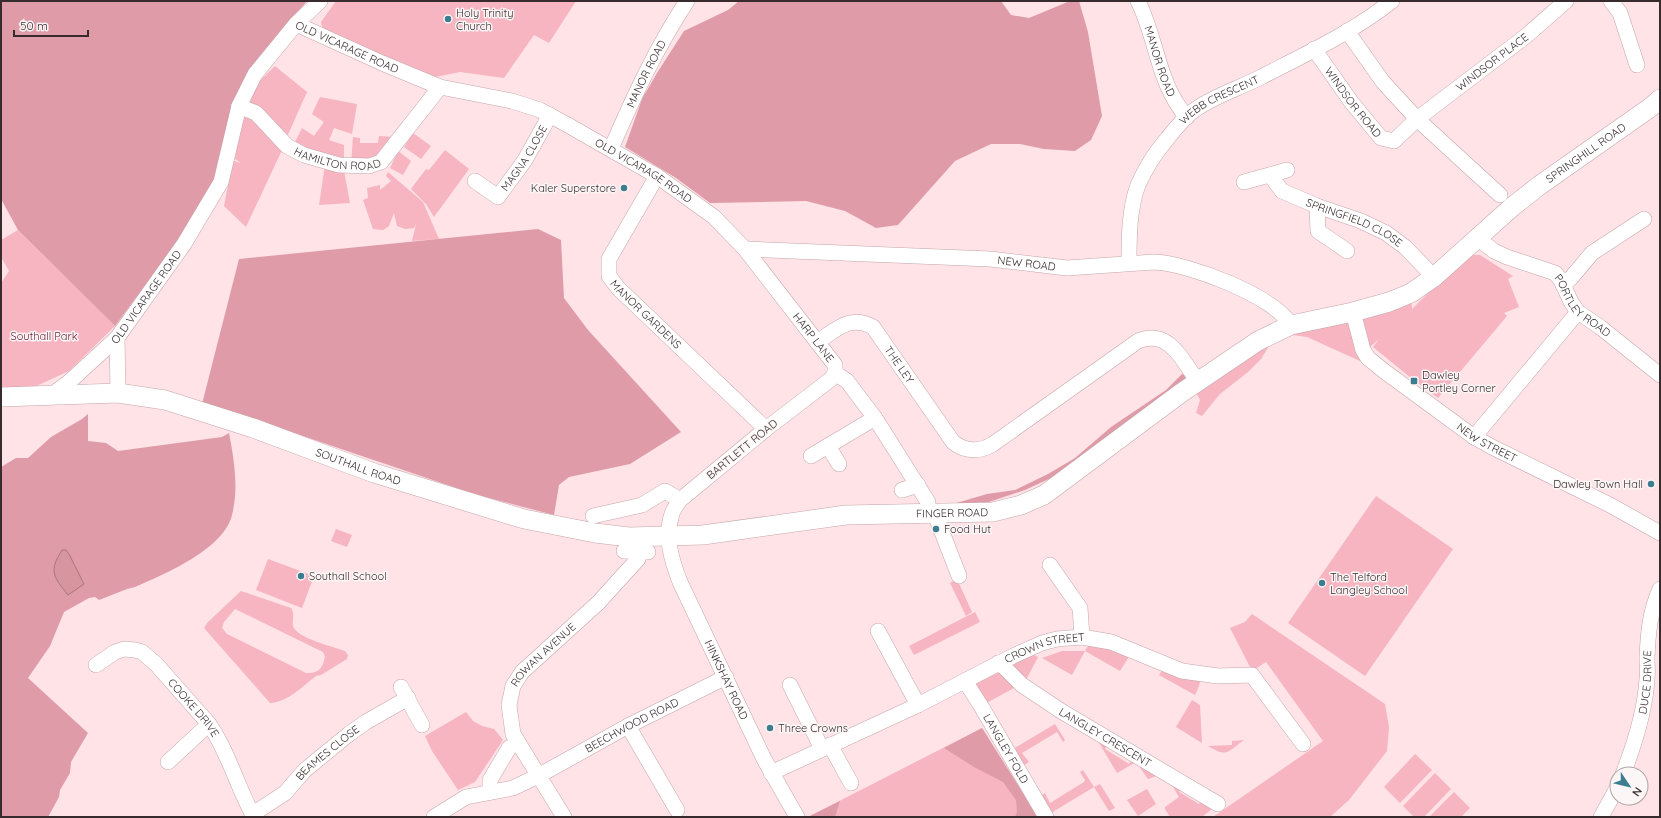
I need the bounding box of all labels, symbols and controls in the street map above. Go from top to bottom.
place label: Holy Trinity Church [456,6,513,33]
scale bar [14,12,88,38]
marker: Holy Trinity Church [443,14,453,24]
text: 50 m [20,18,48,33]
street label: OLD VICARAGE ROAD [293,18,401,76]
street label: MANOR ROAD [1141,24,1179,99]
street label: WINDSOR PLACE [1453,30,1531,94]
street label: MANOR ROAD [623,38,669,110]
street label: WINDSOR ROAD [1322,64,1385,140]
street label: WEBB CRESCENT [1176,72,1262,127]
street label: SPRINGHILL ROAD [1543,120,1628,186]
street label: MAGNA CLOSE [498,122,550,194]
street label: OLD VICARAGE ROAD [593,135,695,206]
street label: HAMILTON ROAD [292,144,383,174]
place label: Kaler Superstore [531,181,616,195]
marker: Kaler Superstore [619,183,629,193]
street label: SPRINGFIELD CLOSE [1304,195,1405,250]
street label: OLD VICARAGE ROAD [108,247,184,347]
street label: NEW ROAD [997,253,1057,274]
street label: PORTLEY ROAD [1552,271,1614,340]
street label: MANOR GARDENS [607,277,684,352]
street label: HARP LANE [790,310,837,365]
park label: Southall Park [10,329,78,343]
street label: THE LEY [881,343,917,386]
place label: Dawley Portley Corner [1422,368,1497,395]
marker: Dawley Portley Corner [1409,376,1419,386]
street label: BARTLETT ROAD [704,416,780,482]
street label: NEW STREET [1454,420,1520,465]
street label: SOUTHALL ROAD [314,445,403,488]
place label: Dawley Town Hall [1553,477,1643,491]
marker: Dawley Town Hall [1646,479,1656,489]
street label: FINGER ROAD [916,505,988,521]
place label: Food Hut [944,522,991,536]
marker: Food Hut [931,524,941,534]
place label: Southall School [309,569,387,583]
place label: The Telford Langley School [1330,570,1408,597]
marker: Southall School [296,571,306,581]
marker: The Telford Langley School [1317,578,1327,588]
street label: ROWAN AVENUE [508,620,579,689]
street label: CROWN STREET [1002,630,1086,666]
street label: HINKSHAY ROAD [702,638,751,722]
street label: DUCE DRIVE [1635,650,1655,715]
street label: COOKE DRIVE [165,676,222,739]
street label: BEECHWOOD ROAD [582,695,681,756]
street label: LANGLEY CRESCENT [1057,704,1154,770]
street label: LANGLEY FOLD [980,711,1032,786]
place label: Three Crowns [778,721,848,735]
street label: BEAMES CLOSE [292,722,362,783]
marker: Three Crowns [765,723,775,733]
north arrow [1609,766,1649,806]
text: N [1629,784,1645,799]

